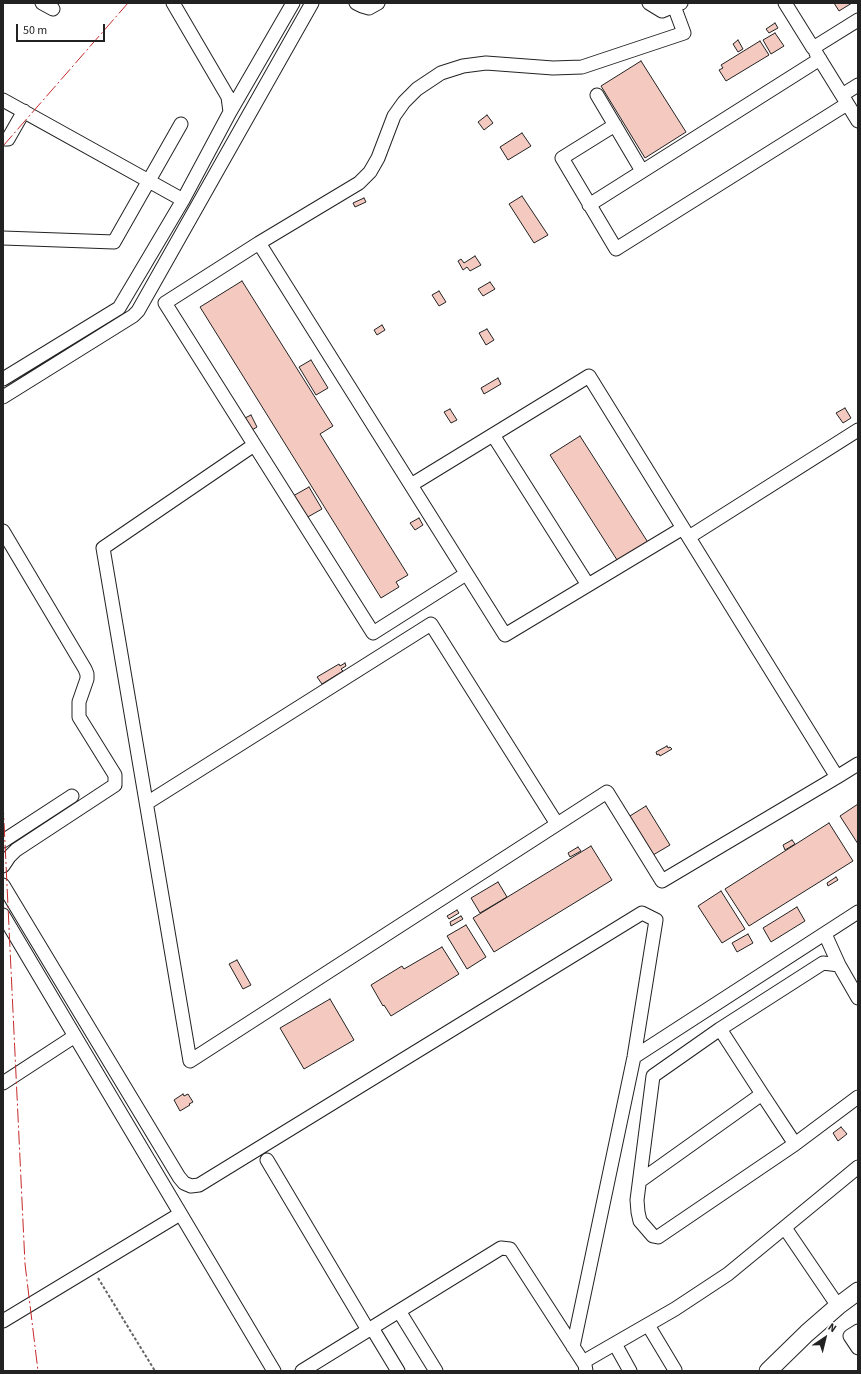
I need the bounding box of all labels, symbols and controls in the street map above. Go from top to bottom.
scale bar [18,16,107,42]
text: 50 m [23,22,47,39]
north arrow [805,1318,845,1358]
text: N [825,1320,839,1336]

